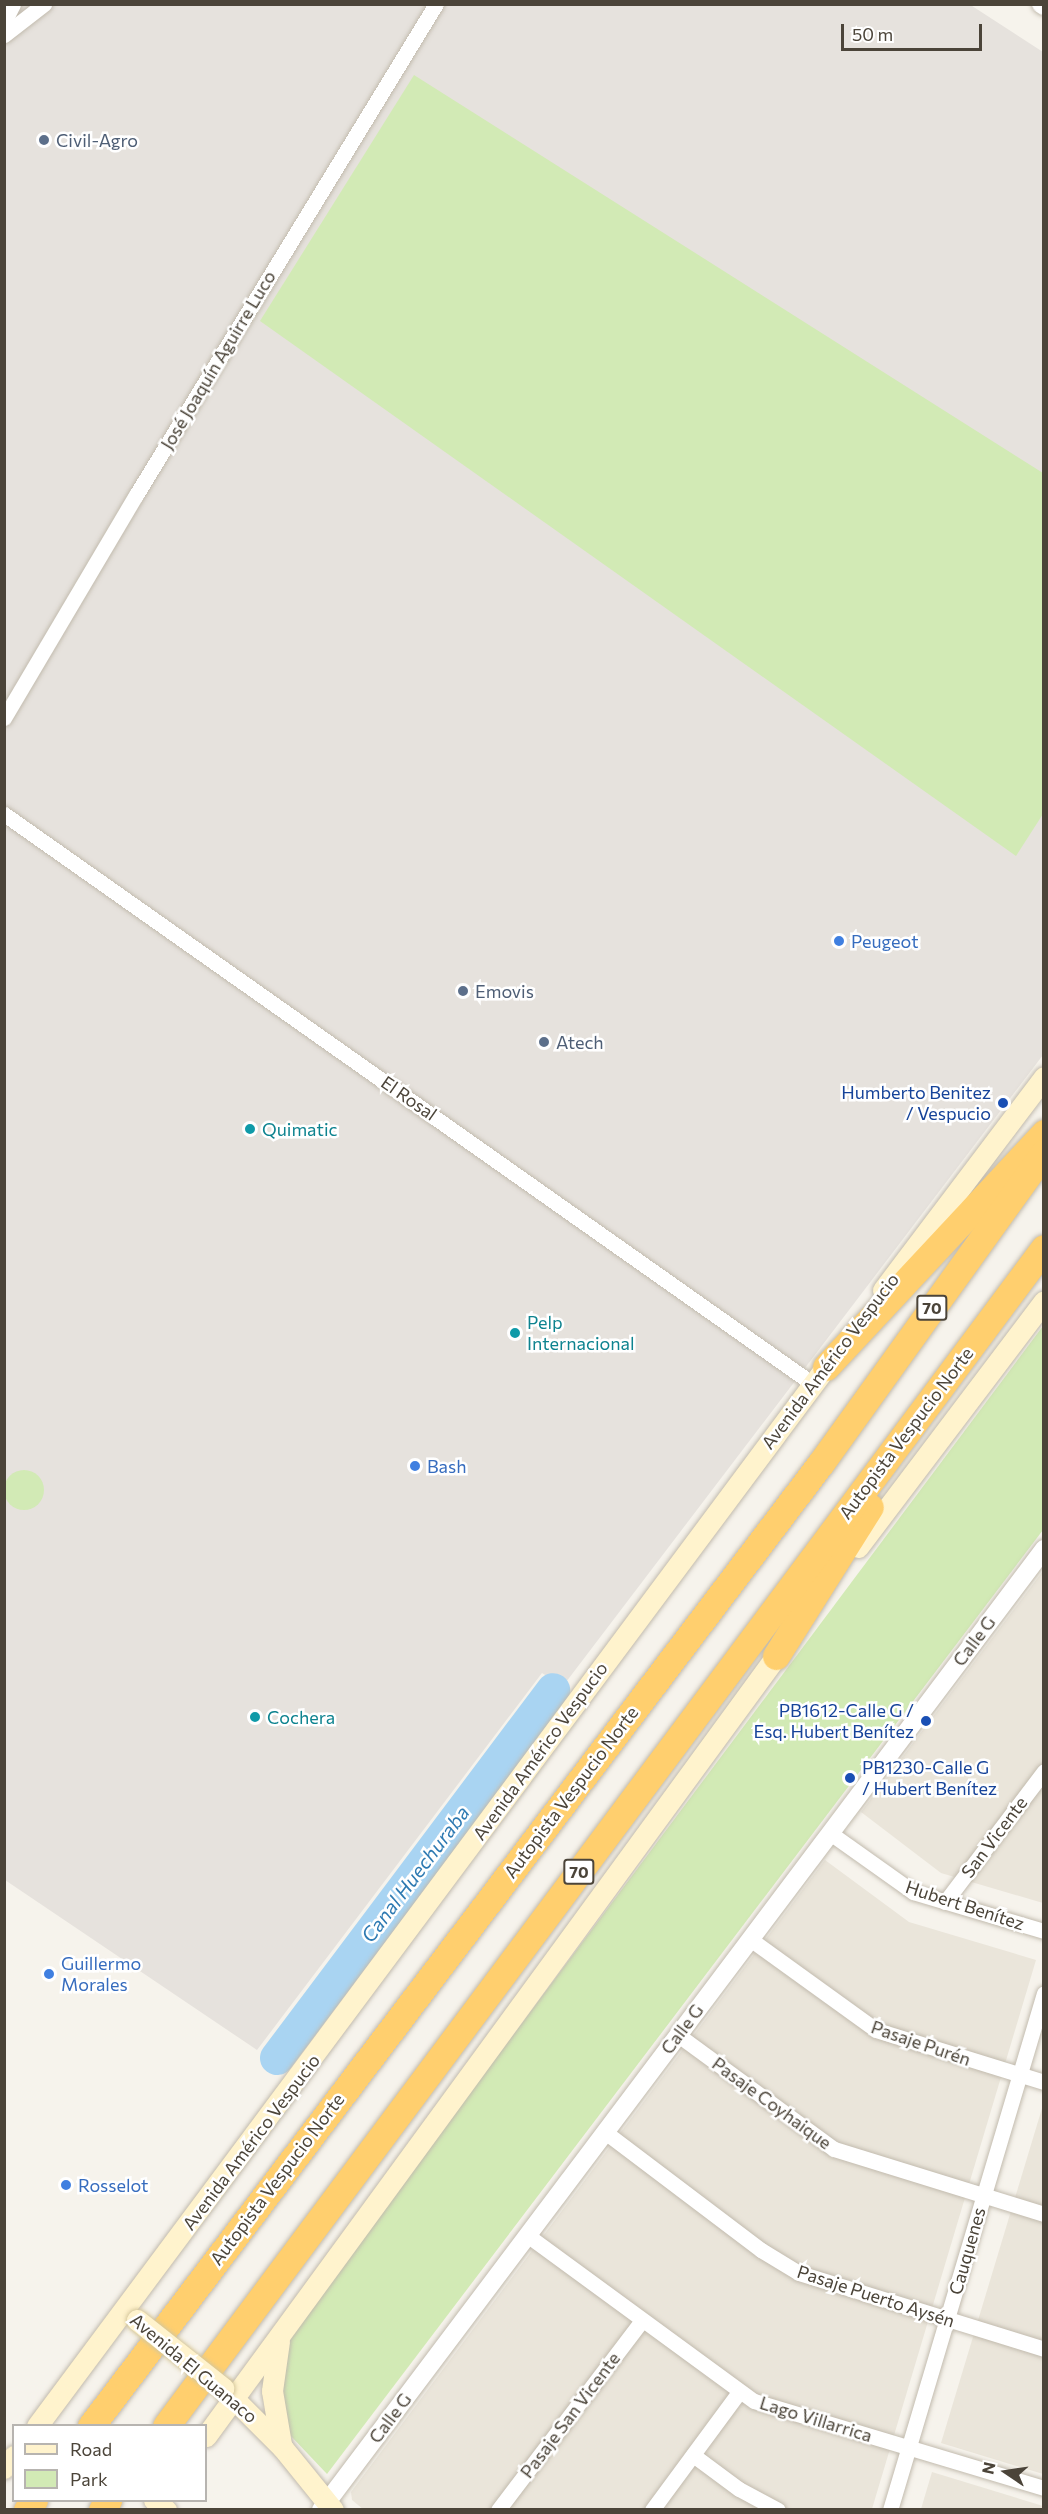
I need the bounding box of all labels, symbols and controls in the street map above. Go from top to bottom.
scale bar [844,12,985,50]
text: 50 m [852,23,893,45]
place label: Civil-Agro [56,129,138,151]
marker: Civil-Agro [37,133,51,147]
street label: José Joaquín Aguirre Luco [156,267,280,453]
place label: Peugeot [851,930,919,952]
marker: Peugeot [832,934,846,948]
place label: Emovis [475,980,534,1002]
marker: Emovis [456,984,470,998]
place label: Atech [556,1031,604,1053]
marker: Atech [537,1035,551,1049]
street label: El Rosal [377,1071,441,1125]
place label: Humberto Benitez / Vespucio [841,1082,991,1124]
marker: Humberto Benitez / Vespucio [996,1096,1010,1110]
place label: Quimatic [262,1118,337,1140]
marker: Quimatic [243,1122,257,1136]
street label: Avenida Américo Vespucio [757,1269,903,1453]
road number: 70 [916,1295,948,1321]
place label: Pelp Internacional [527,1312,635,1354]
marker: Pelp Internacional [508,1326,522,1340]
street label: Autopista Vespucio Norte [834,1343,978,1523]
place label: Bash [427,1455,467,1477]
marker: Bash [408,1459,422,1473]
street label: Calle G [948,1612,1000,1670]
street label: Avenida Américo Vespucio [468,1658,612,1844]
place label: PB1612-Calle G / Esq. Hubert Benítez [754,1700,914,1742]
street label: Autopista Vespucio Norte [499,1702,643,1882]
place label: Cochera [267,1706,335,1728]
marker: Cochera [248,1710,262,1724]
marker: PB1612-Calle G / Esq. Hubert Benítez [919,1714,933,1728]
place label: PB1230-Calle G / Hubert Benítez [862,1757,997,1800]
marker: PB1230-Calle G / Hubert Benítez [843,1771,857,1785]
street label: San Vicente [956,1792,1032,1882]
water label: Canal Huechuraba [356,1801,474,1947]
road number: 70 [562,1859,596,1885]
street label: Hubert Benítez [903,1876,1027,1934]
place label: Guillermo Morales [61,1953,141,1996]
marker: Guillermo Morales [42,1967,56,1981]
street label: Calle G [656,2000,708,2058]
street label: Pasaje Purén [868,2016,974,2070]
street label: Avenida Américo Vespucio [178,2050,324,2234]
street label: Pasaje Coyhaique [708,2052,836,2154]
street label: Autopista Vespucio Norte [205,2089,349,2269]
place label: Rosselot [78,2174,148,2196]
marker: Rosselot [59,2178,73,2192]
street label: Cauquenes [944,2205,990,2297]
street label: Pasaje Puerto Aysén [795,2260,957,2332]
street label: Avenida El Guanaco [126,2309,262,2427]
street label: Pasaje San Vicente [516,2348,624,2482]
street label: Calle G [364,2389,416,2447]
street label: Lago Villarrica [757,2392,875,2446]
legend [12,2424,207,2502]
text: Road [70,2438,112,2460]
north arrow [976,2442,1036,2502]
text: N [977,2460,999,2476]
text: Park [70,2468,108,2490]

